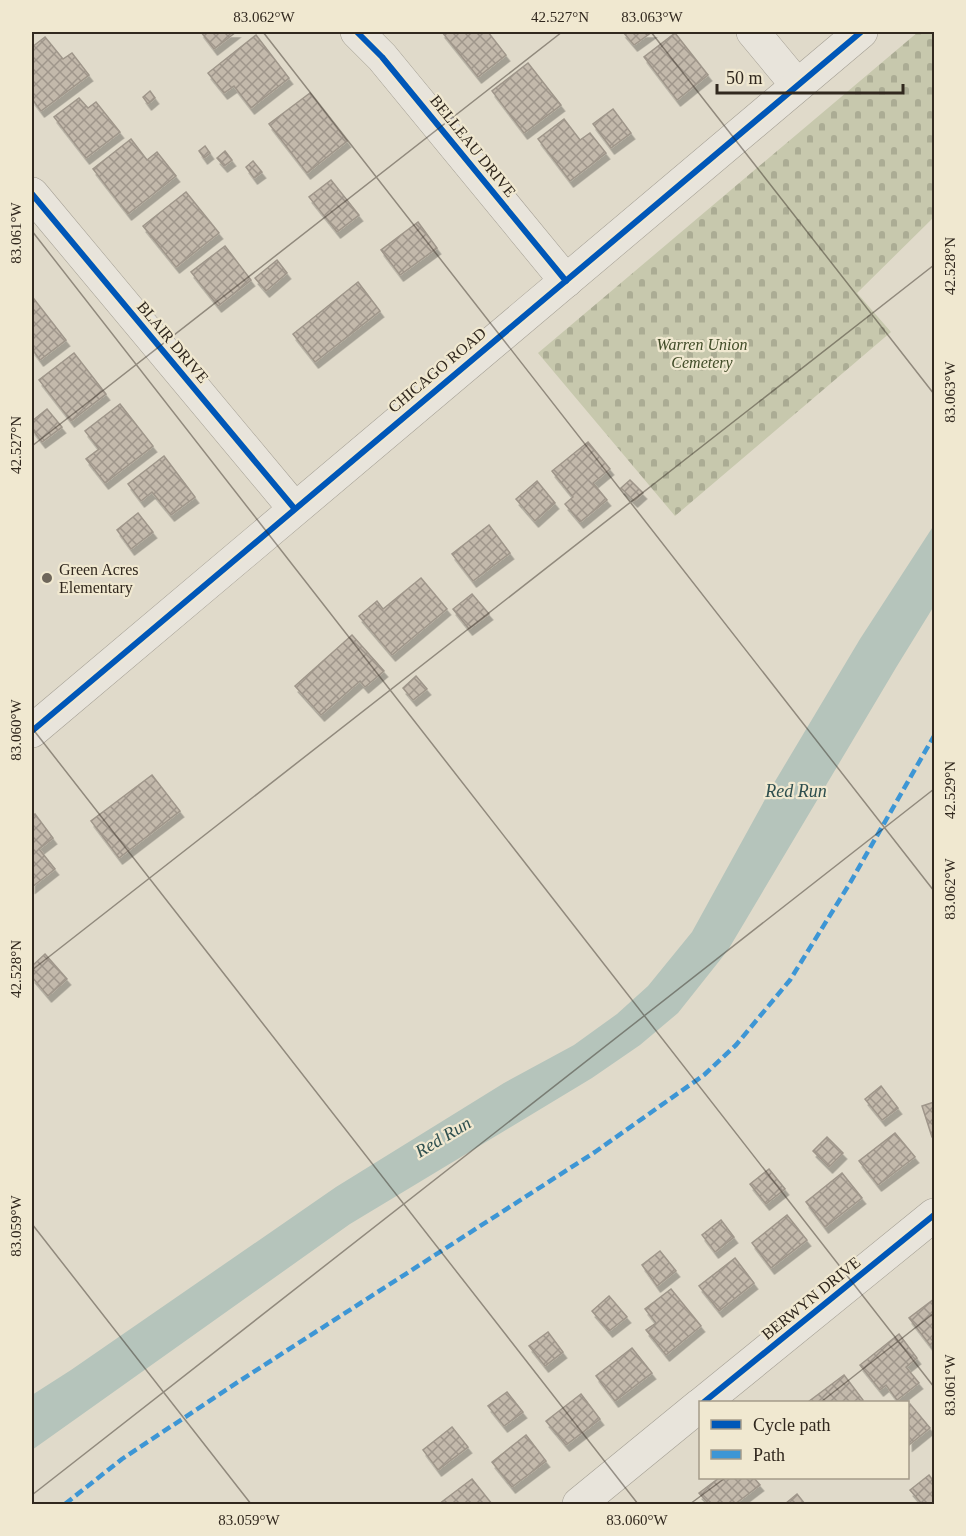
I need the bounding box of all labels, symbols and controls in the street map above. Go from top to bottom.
text: 83.062°W [233,9,296,25]
text: 42.527°N [531,9,589,25]
text: 83.063°W [621,9,684,25]
scale bar [717,57,903,95]
text: 50 m [726,68,763,88]
street label: BELLEAU DRIVE [427,92,519,200]
text: 83.061°W [8,201,24,264]
text: 42.528°N [942,237,958,295]
street label: BLAIR DRIVE [134,298,212,386]
street label: CHICAGO ROAD [385,324,489,416]
park label: Warren Union Cemetery [657,336,747,372]
text: 83.063°W [942,360,958,423]
text: 42.527°N [8,416,24,474]
place label: Green Acres Elementary [59,561,139,597]
marker: Green Acres Elementary [40,571,54,585]
text: 83.060°W [8,698,24,761]
text: 42.529°N [942,761,958,819]
water label: Red Run [764,781,827,801]
text: 83.062°W [942,857,958,920]
text: 42.528°N [8,940,24,998]
water label: Red Run [411,1113,475,1162]
text: 83.059°W [8,1194,24,1257]
street label: BERWYN DRIVE [759,1253,863,1343]
text: 83.061°W [942,1353,958,1416]
legend [699,1401,909,1479]
text: Cycle path [753,1415,830,1435]
text: Path [753,1445,785,1465]
text: 83.059°W [218,1512,281,1528]
text: 83.060°W [606,1512,669,1528]

